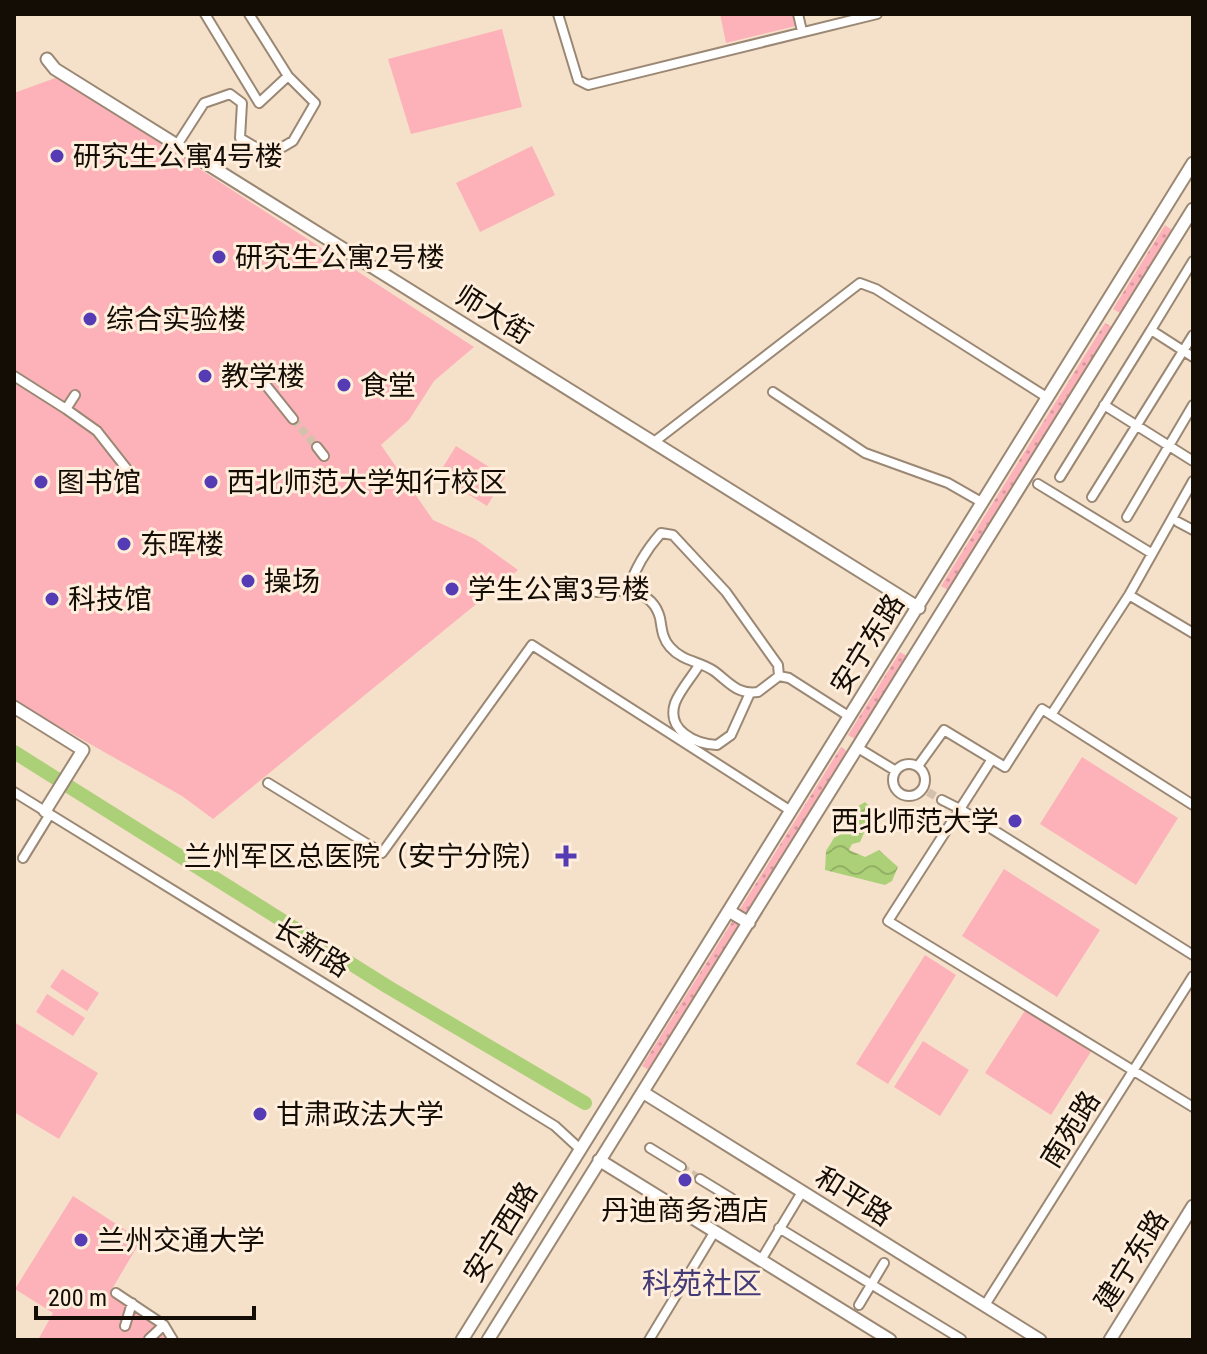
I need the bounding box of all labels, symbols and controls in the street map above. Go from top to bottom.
place label: 研究生公寓4号楼 [73,140,283,173]
marker: 研究生公寓4号楼 [48,147,66,165]
place label: 研究生公寓2号楼 [235,241,445,274]
marker: 研究生公寓2号楼 [210,248,228,266]
street label: 师大街 [449,278,538,351]
place label: 综合实验楼 [106,303,246,336]
marker: 综合实验楼 [81,310,99,328]
place label: 教学楼 [221,360,305,393]
marker: 教学楼 [196,367,214,385]
place label: 食堂 [360,369,416,402]
marker: 食堂 [335,376,353,394]
place label: 图书馆 [57,466,141,499]
place label: 西北师范大学知行校区 [227,466,507,499]
marker: 图书馆 [32,473,50,491]
marker: 西北师范大学知行校区 [202,473,220,491]
place label: 东晖楼 [140,528,224,561]
marker: 东晖楼 [115,535,133,553]
place label: 操场 [264,565,320,598]
marker: 操场 [239,572,257,590]
place label: 学生公寓3号楼 [468,573,650,606]
marker: 学生公寓3号楼 [443,580,461,598]
place label: 科技馆 [68,583,152,616]
street label: 安宁东路 [824,588,911,701]
marker: 科技馆 [43,590,61,608]
place label: 西北师范大学 [831,805,999,838]
marker: 西北师范大学 [1006,812,1024,830]
place label: 兰州军区总医院（安宁分院） [184,840,548,873]
marker: 兰州军区总医院（安宁分院） [555,845,577,867]
street label: 长新路 [267,911,356,984]
street label: 南苑路 [1034,1085,1107,1174]
place label: 甘肃政法大学 [276,1098,444,1131]
marker: 甘肃政法大学 [251,1105,269,1123]
street label: 和平路 [809,1160,898,1233]
marker: 丹迪商务酒店 [676,1171,694,1189]
street label: 安宁西路 [457,1176,544,1289]
place label: 丹迪商务酒店 [601,1194,769,1227]
street label: 建宁东路 [1088,1204,1175,1317]
place label: 兰州交通大学 [97,1224,265,1257]
marker: 兰州交通大学 [72,1231,90,1249]
district label: 科苑社区 [642,1266,762,1301]
scale bar [36,1270,254,1320]
text: 200 m [48,1284,107,1312]

